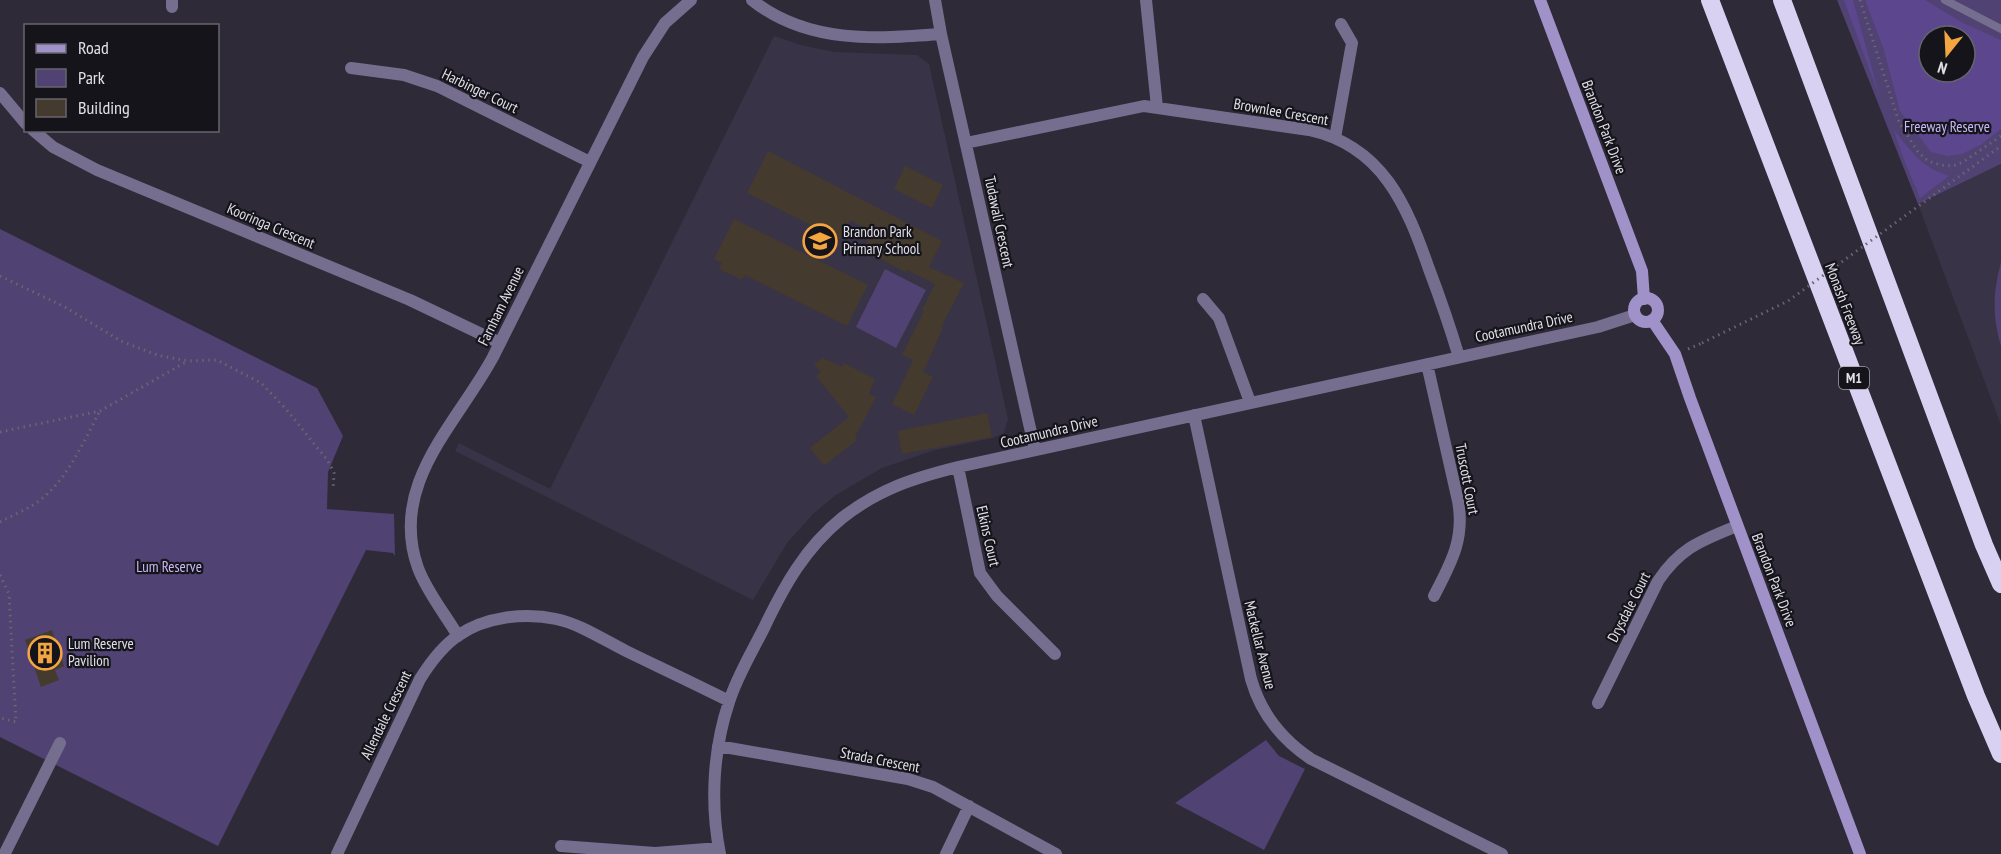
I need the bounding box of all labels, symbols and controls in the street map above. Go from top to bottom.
legend [24,24,219,132]
north arrow [1917,24,1977,84]
text: Road [78,36,109,59]
text: N [1935,57,1950,79]
street label: Harbinger Court [439,64,521,117]
text: Park [78,66,105,89]
street label: Brandon Park Drive [1578,77,1631,176]
street label: Brownlee Crescent [1232,94,1330,129]
text: Building [78,96,130,119]
park label: Freeway Reserve [1904,117,1990,136]
street label: Tudawali Crescent [981,174,1018,269]
street label: Kooringa Crescent [224,199,318,253]
place label: Brandon Park Primary School [843,222,920,258]
school or university icon: Brandon Park Primary School [802,223,838,259]
street label: Monash Freeway [1821,260,1870,348]
street label: Farnham Avenue [473,263,528,349]
street label: Cootamundra Drive [1473,307,1575,346]
road number: M1 [1839,367,1869,389]
street label: Cootamundra Drive [998,411,1099,452]
street label: Truscott Court [1451,442,1484,516]
street label: Elkins Court [972,504,1005,568]
street label: Brandon Park Drive [1748,530,1801,629]
park label: Lum Reserve [136,557,202,576]
street label: Drysdale Court [1603,569,1654,645]
street label: Mackellar Avenue [1240,599,1281,691]
place label: Lum Reserve Pavilion [68,634,134,670]
building icon: Lum Reserve Pavilion [27,635,63,671]
street label: Allendale Crescent [356,667,415,762]
street label: Strada Crescent [839,743,921,777]

